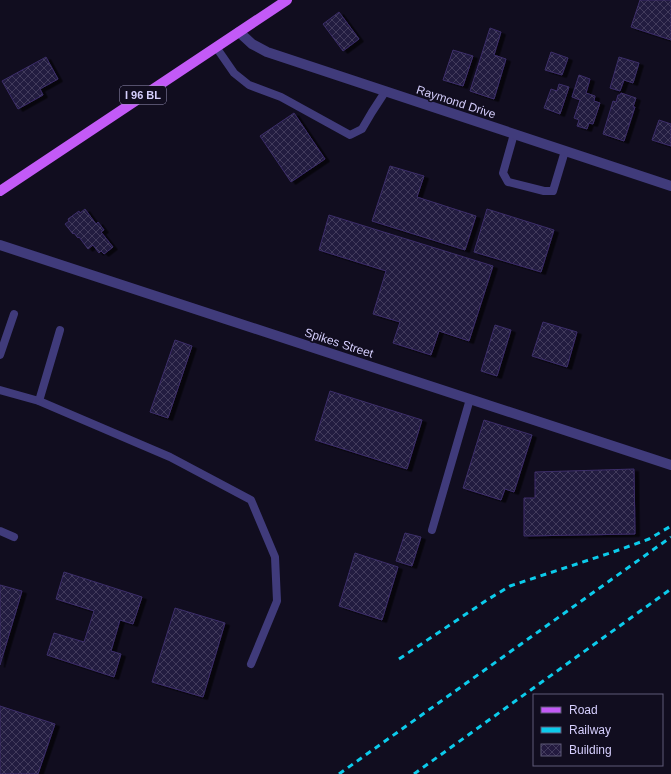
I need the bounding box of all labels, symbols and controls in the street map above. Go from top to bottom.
street label: Raymond Drive [415,83,498,122]
road number: I 96 BL [120,86,166,104]
street label: Spikes Street [303,325,376,361]
legend [533,694,663,766]
text: Road [569,703,598,717]
text: Railway [569,723,611,737]
text: Building [569,743,612,757]

